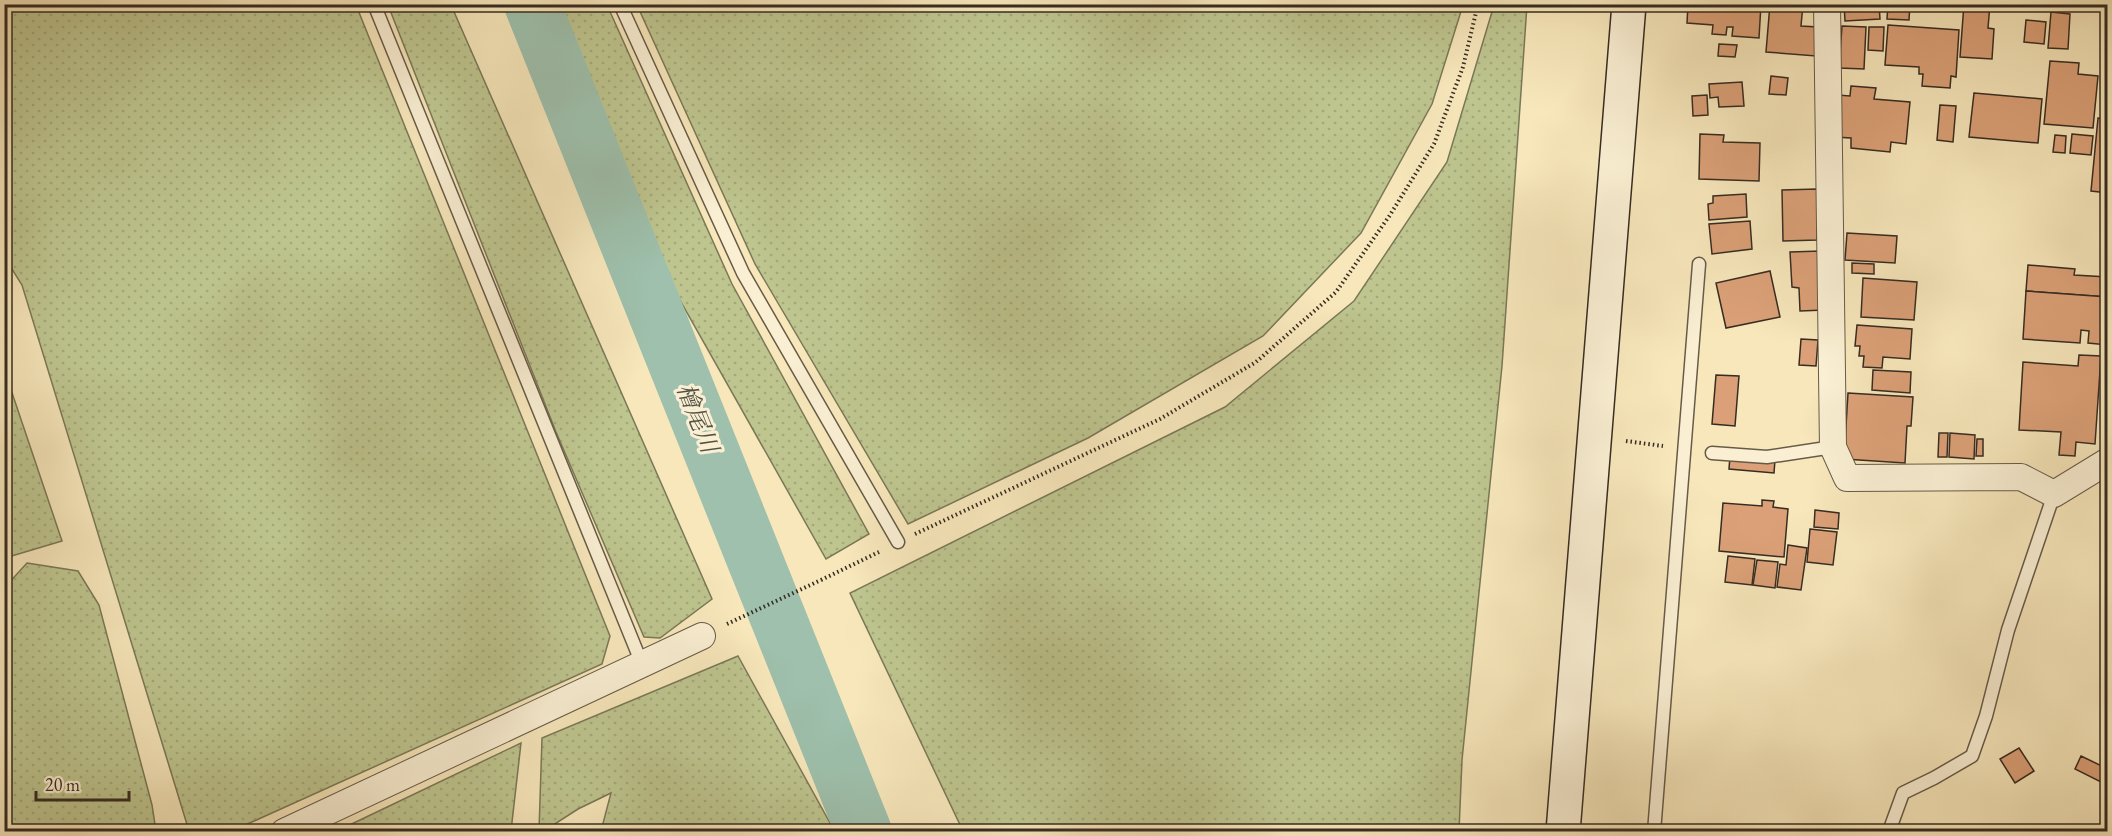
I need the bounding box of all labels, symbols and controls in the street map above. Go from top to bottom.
water label: 檜尾川 [670,379,727,460]
scale bar [36,764,129,802]
text: 20 m [45,773,80,796]

